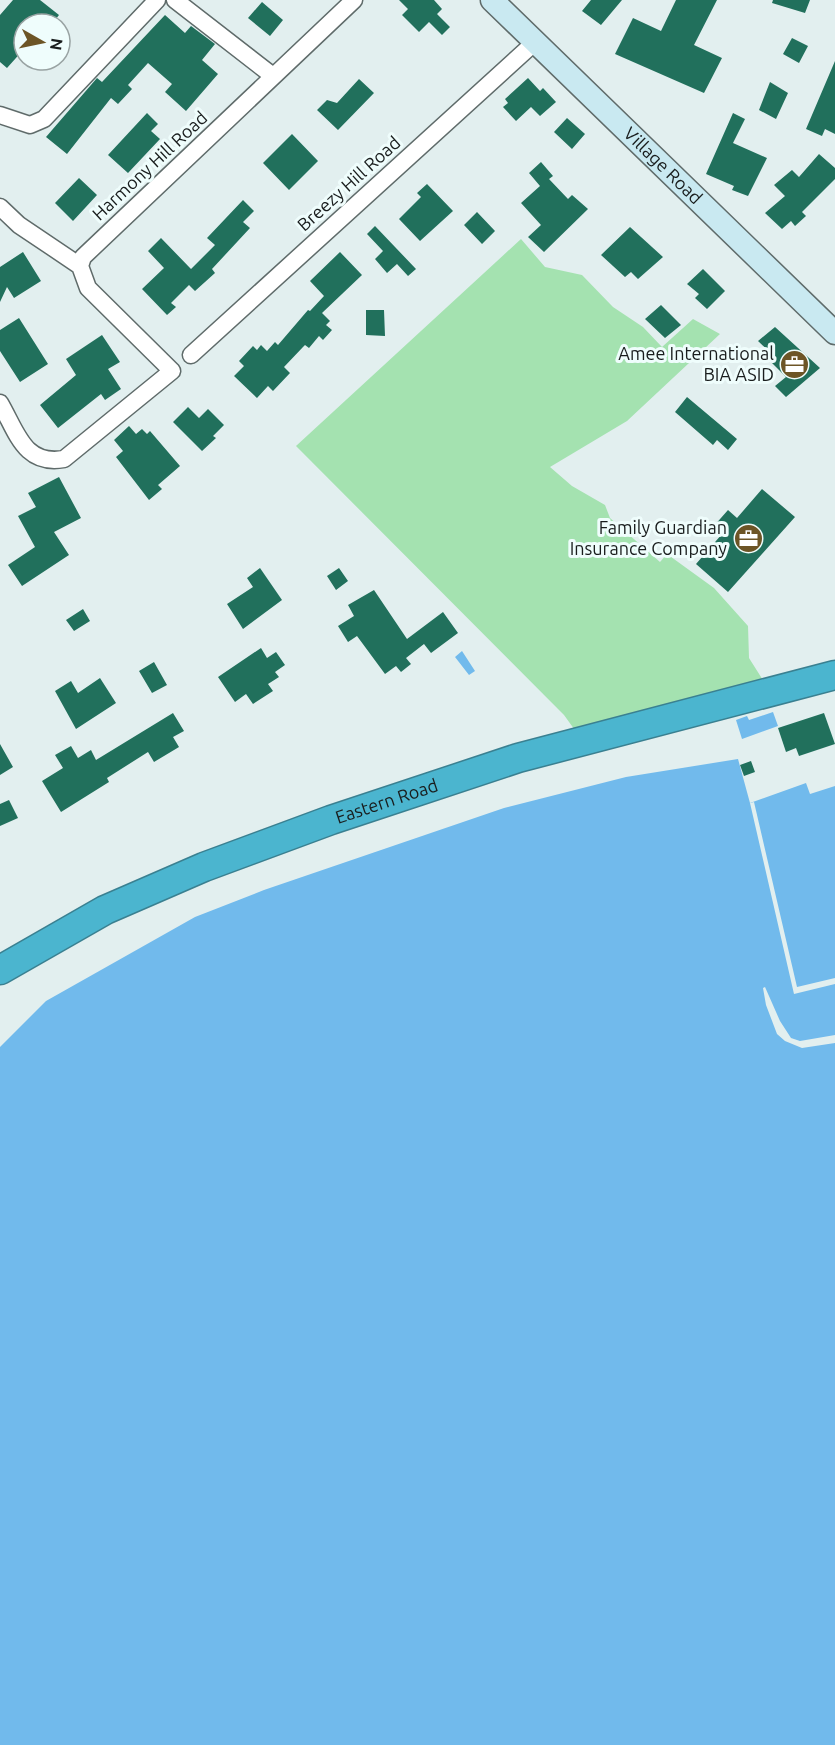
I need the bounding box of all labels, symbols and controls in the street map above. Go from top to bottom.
north arrow [12,12,72,72]
text: N [47,37,67,52]
street label: Harmony Hill Road [88,107,211,224]
street label: Village Road [620,123,707,207]
street label: Breezy Hill Road [293,132,404,235]
place label: Amee International BIA ASID [618,343,774,384]
office icon: Amee International BIA ASID [779,348,811,380]
place label: Family Guardian Insurance Company [570,517,727,558]
office icon: Family Guardian Insurance Company [732,522,764,554]
street label: Eastern Road [333,774,440,827]

